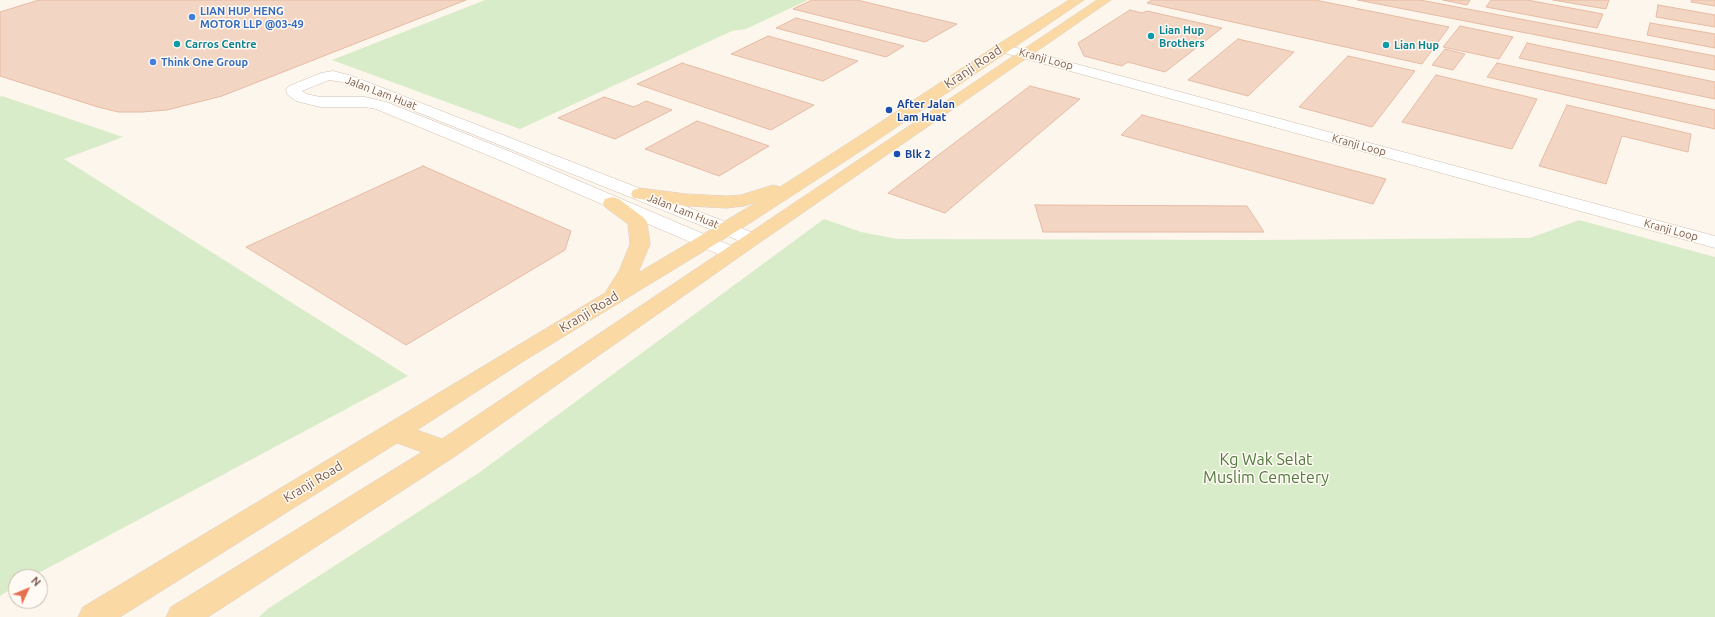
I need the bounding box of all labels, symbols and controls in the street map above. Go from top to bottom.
place label: LIAN HUP HENG MOTOR LLP @03-49 [200,4,304,30]
marker: LIAN HUP HENG MOTOR LLP @03-49 [187,12,197,22]
place label: Lian Hup Brothers [1159,23,1205,49]
marker: Lian Hup Brothers [1146,31,1156,41]
place label: Carros Centre [185,37,257,51]
place label: Lian Hup [1394,38,1439,52]
marker: Carros Centre [172,39,182,49]
marker: Lian Hup [1381,40,1391,50]
street label: Kranji Road [941,42,1005,92]
street label: Kranji Loop [1017,45,1075,73]
place label: Think One Group [161,55,248,69]
marker: Think One Group [148,57,158,67]
street label: Jalan Lam Huat [343,73,419,113]
place label: After Jalan Lam Huat [897,97,955,123]
marker: After Jalan Lam Huat [884,105,894,115]
street label: Kranji Loop [1330,131,1388,159]
place label: Blk 2 [905,147,931,161]
marker: Blk 2 [892,149,902,159]
street label: Jalan Lam Huat [645,191,721,231]
street label: Kranji Loop [1642,216,1700,244]
street label: Kranji Road [557,288,621,336]
park label: Kg Wak Selat Muslim Cemetery [1203,450,1329,488]
street label: Kranji Road [281,458,345,506]
north arrow [8,569,48,609]
text: N [29,574,43,588]

